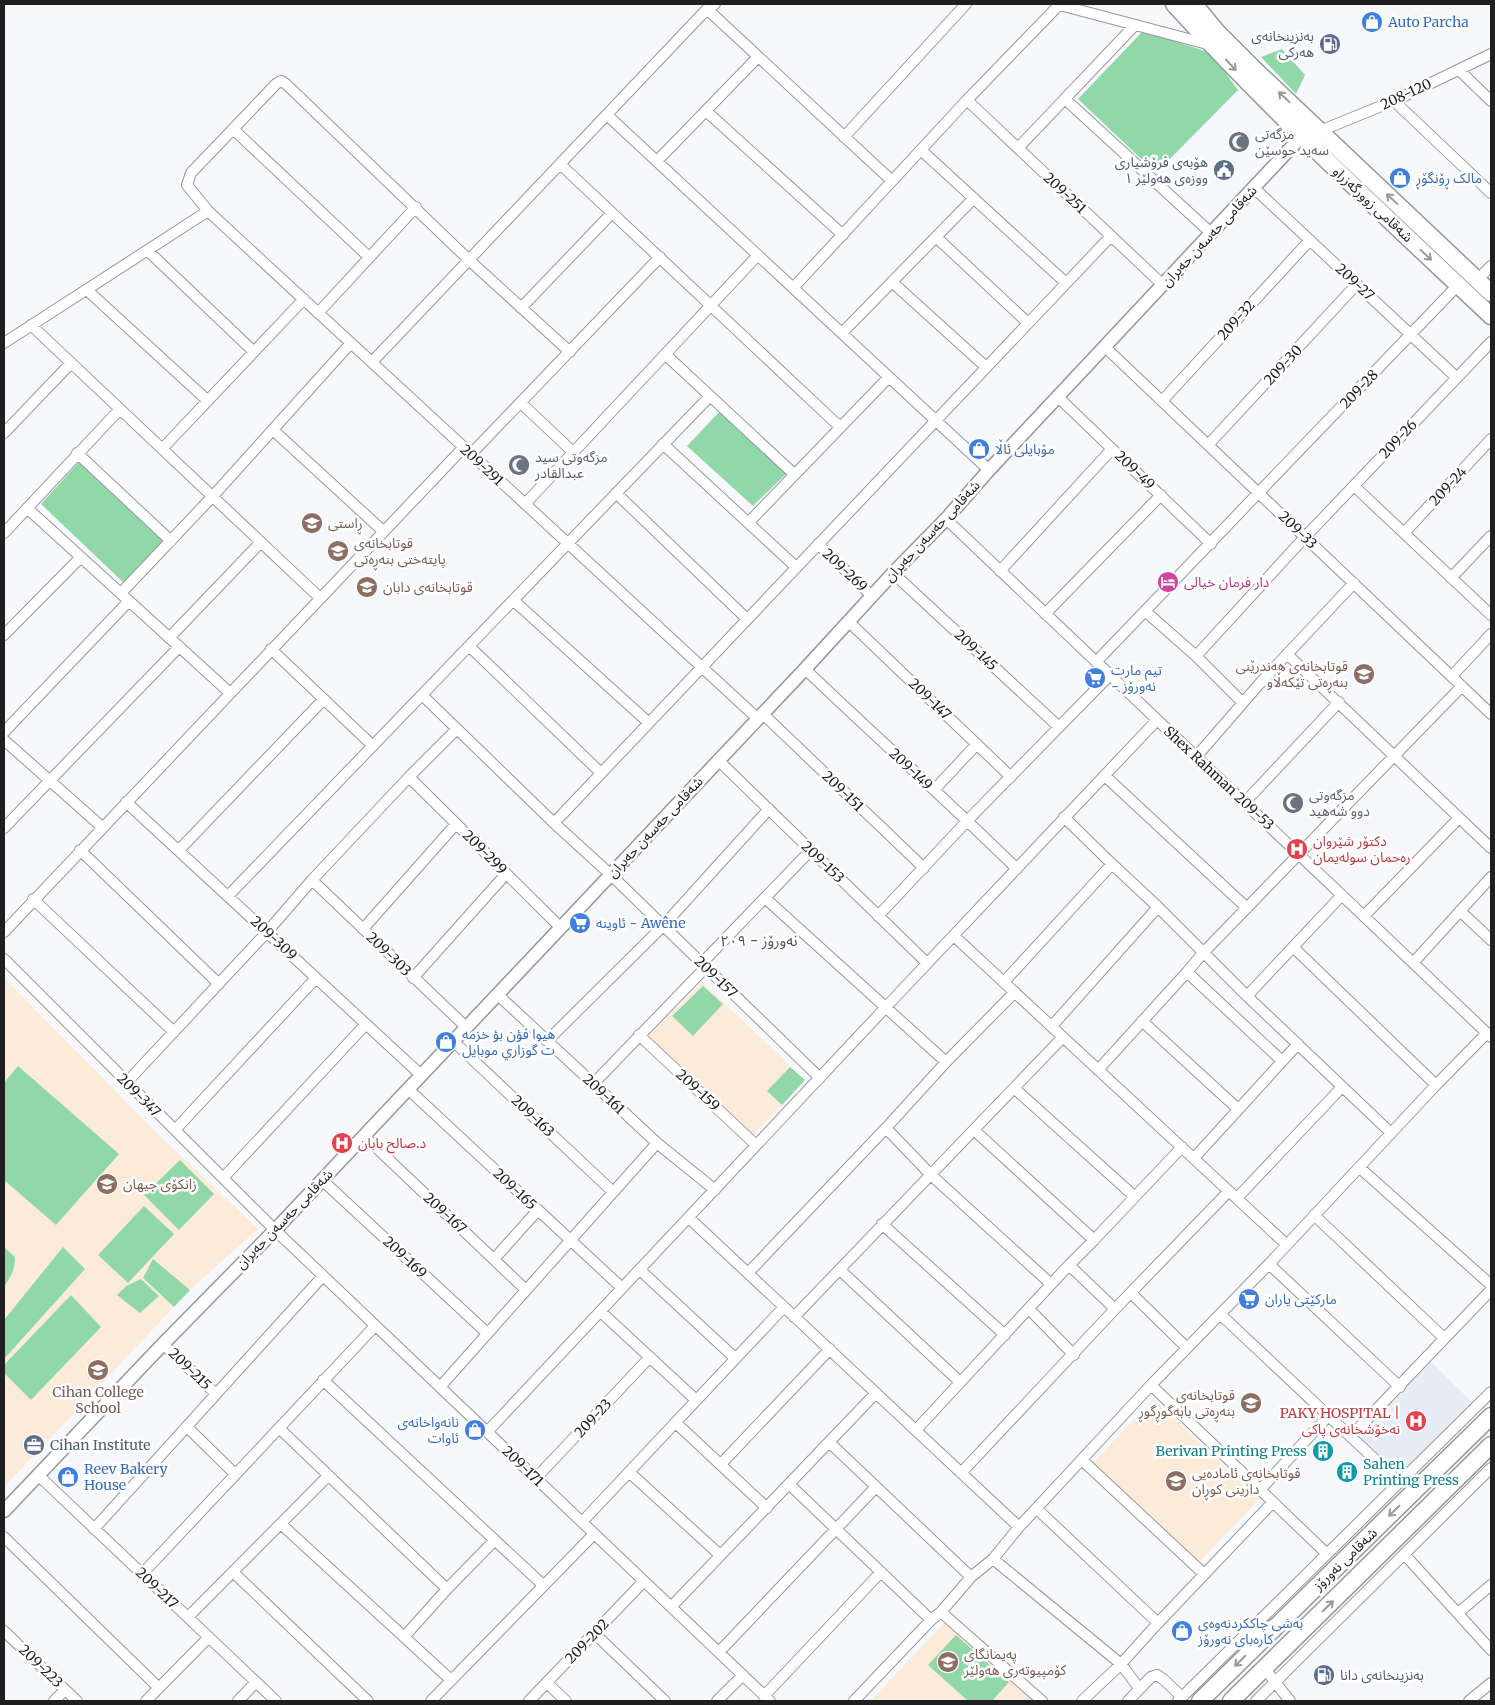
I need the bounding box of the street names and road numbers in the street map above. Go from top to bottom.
street label: 208-120 [1378,74,1434,114]
street label: شەقامی زوورگەزراو [1329,162,1417,246]
street label: 209-251 [1040,169,1090,217]
street label: شەقامی حەسەن حەیران [1157,182,1261,290]
street label: 209-27 [1332,260,1378,304]
street label: 209-32 [1213,296,1259,344]
street label: 209-30 [1260,341,1306,389]
street label: 209-28 [1336,366,1382,412]
street label: 209-26 [1375,416,1421,462]
street label: 209-291 [457,440,507,490]
street label: 209-49 [1111,447,1159,493]
street label: 209-24 [1425,462,1471,509]
street label: شەقامی حەسەن حەیران [880,477,984,585]
street label: 209-33 [1275,507,1321,553]
street label: 209-269 [819,545,871,595]
street label: 209-145 [951,626,1001,674]
street label: 209-147 [905,674,955,724]
street label: Shex Rahman 209-53 [1160,722,1278,834]
street label: 209-149 [885,744,937,794]
street label: 209-151 [818,767,868,815]
street label: شەقامی حەسەن حەیران [603,773,707,881]
street label: 209-299 [459,826,511,878]
street label: 209-153 [798,837,848,887]
street label: 209-309 [247,912,301,964]
street label: 209-303 [363,928,415,980]
street label: 209-157 [691,952,741,1002]
street label: 209-159 [672,1065,724,1115]
street label: 209-347 [113,1069,165,1121]
street label: 209-161 [579,1070,629,1118]
street label: 209-163 [508,1091,558,1141]
street label: 209-165 [489,1164,541,1214]
street label: شەقامی حەسەن حەیران [232,1165,336,1273]
street label: 209-167 [420,1189,470,1237]
street label: 209-169 [379,1232,431,1282]
street label: 209-215 [165,1344,215,1394]
street label: 209-23 [571,1395,615,1441]
street label: 209-171 [498,1442,548,1490]
street label: شەقامی نەورۆز [1308,1524,1381,1595]
street label: 209-217 [132,1563,182,1613]
street label: 209-202 [561,1615,613,1667]
street label: 209-223 [15,1641,67,1691]

